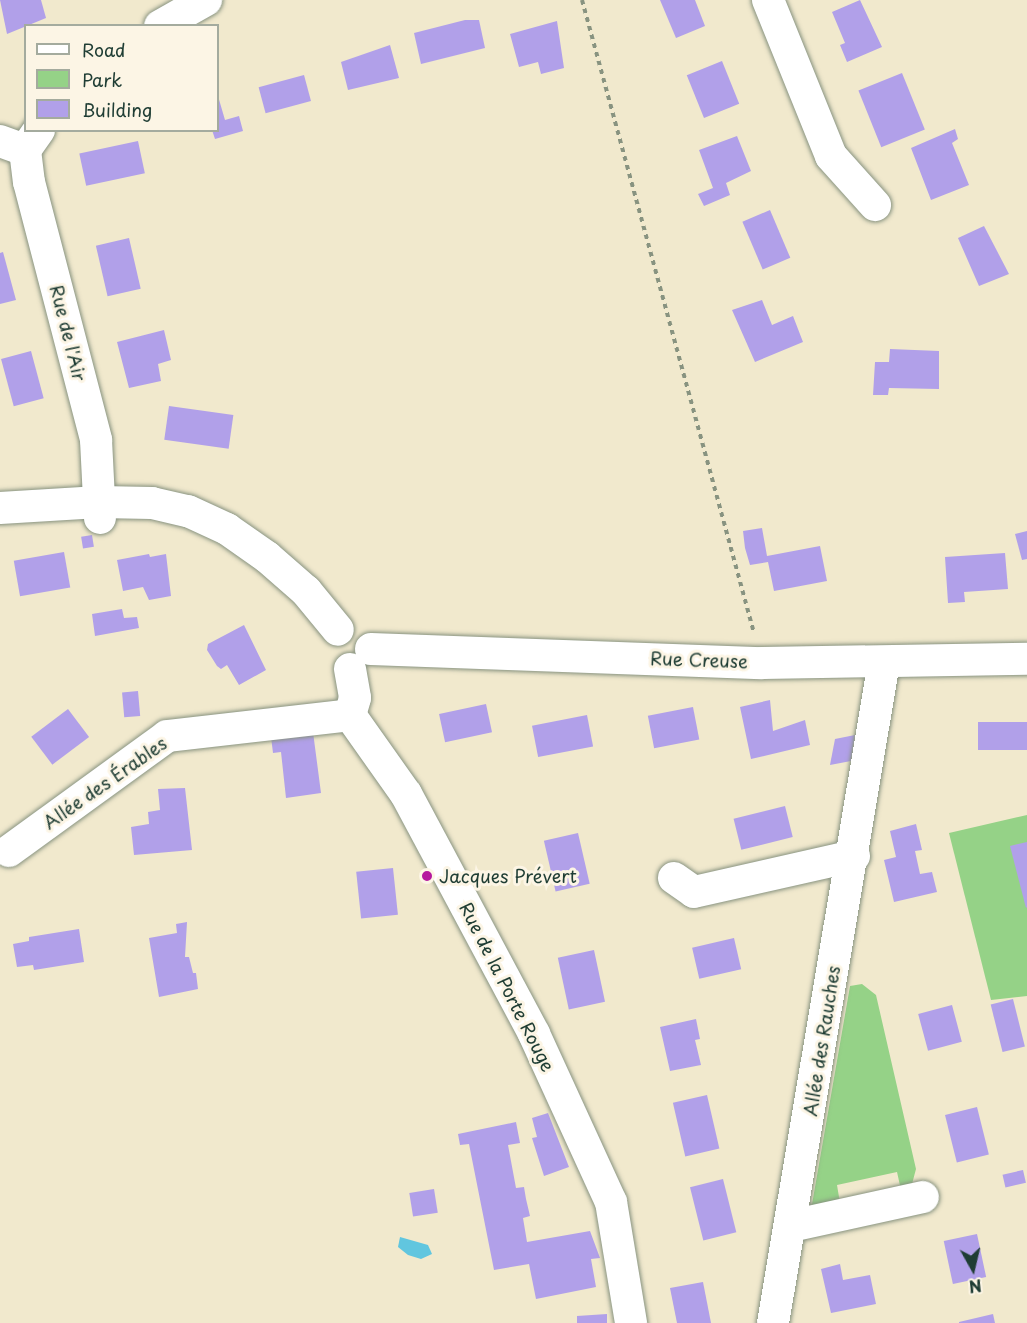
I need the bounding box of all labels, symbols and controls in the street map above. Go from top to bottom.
legend [24,24,219,132]
text: Road [82,36,126,63]
text: Park [82,66,122,93]
text: Building [82,96,152,123]
street label: Rue de l'Air [45,282,91,384]
street label: Rue Creuse [649,647,749,673]
street label: Allée des Érables [39,732,171,834]
place label: Jacques Prévert [439,865,578,887]
marker: Jacques Prévert [420,869,434,883]
street label: Rue de la Porte Rouge [454,897,560,1077]
street label: Allée des Rauches [799,963,845,1119]
north arrow [943,1239,1003,1299]
text: N [968,1274,983,1300]

